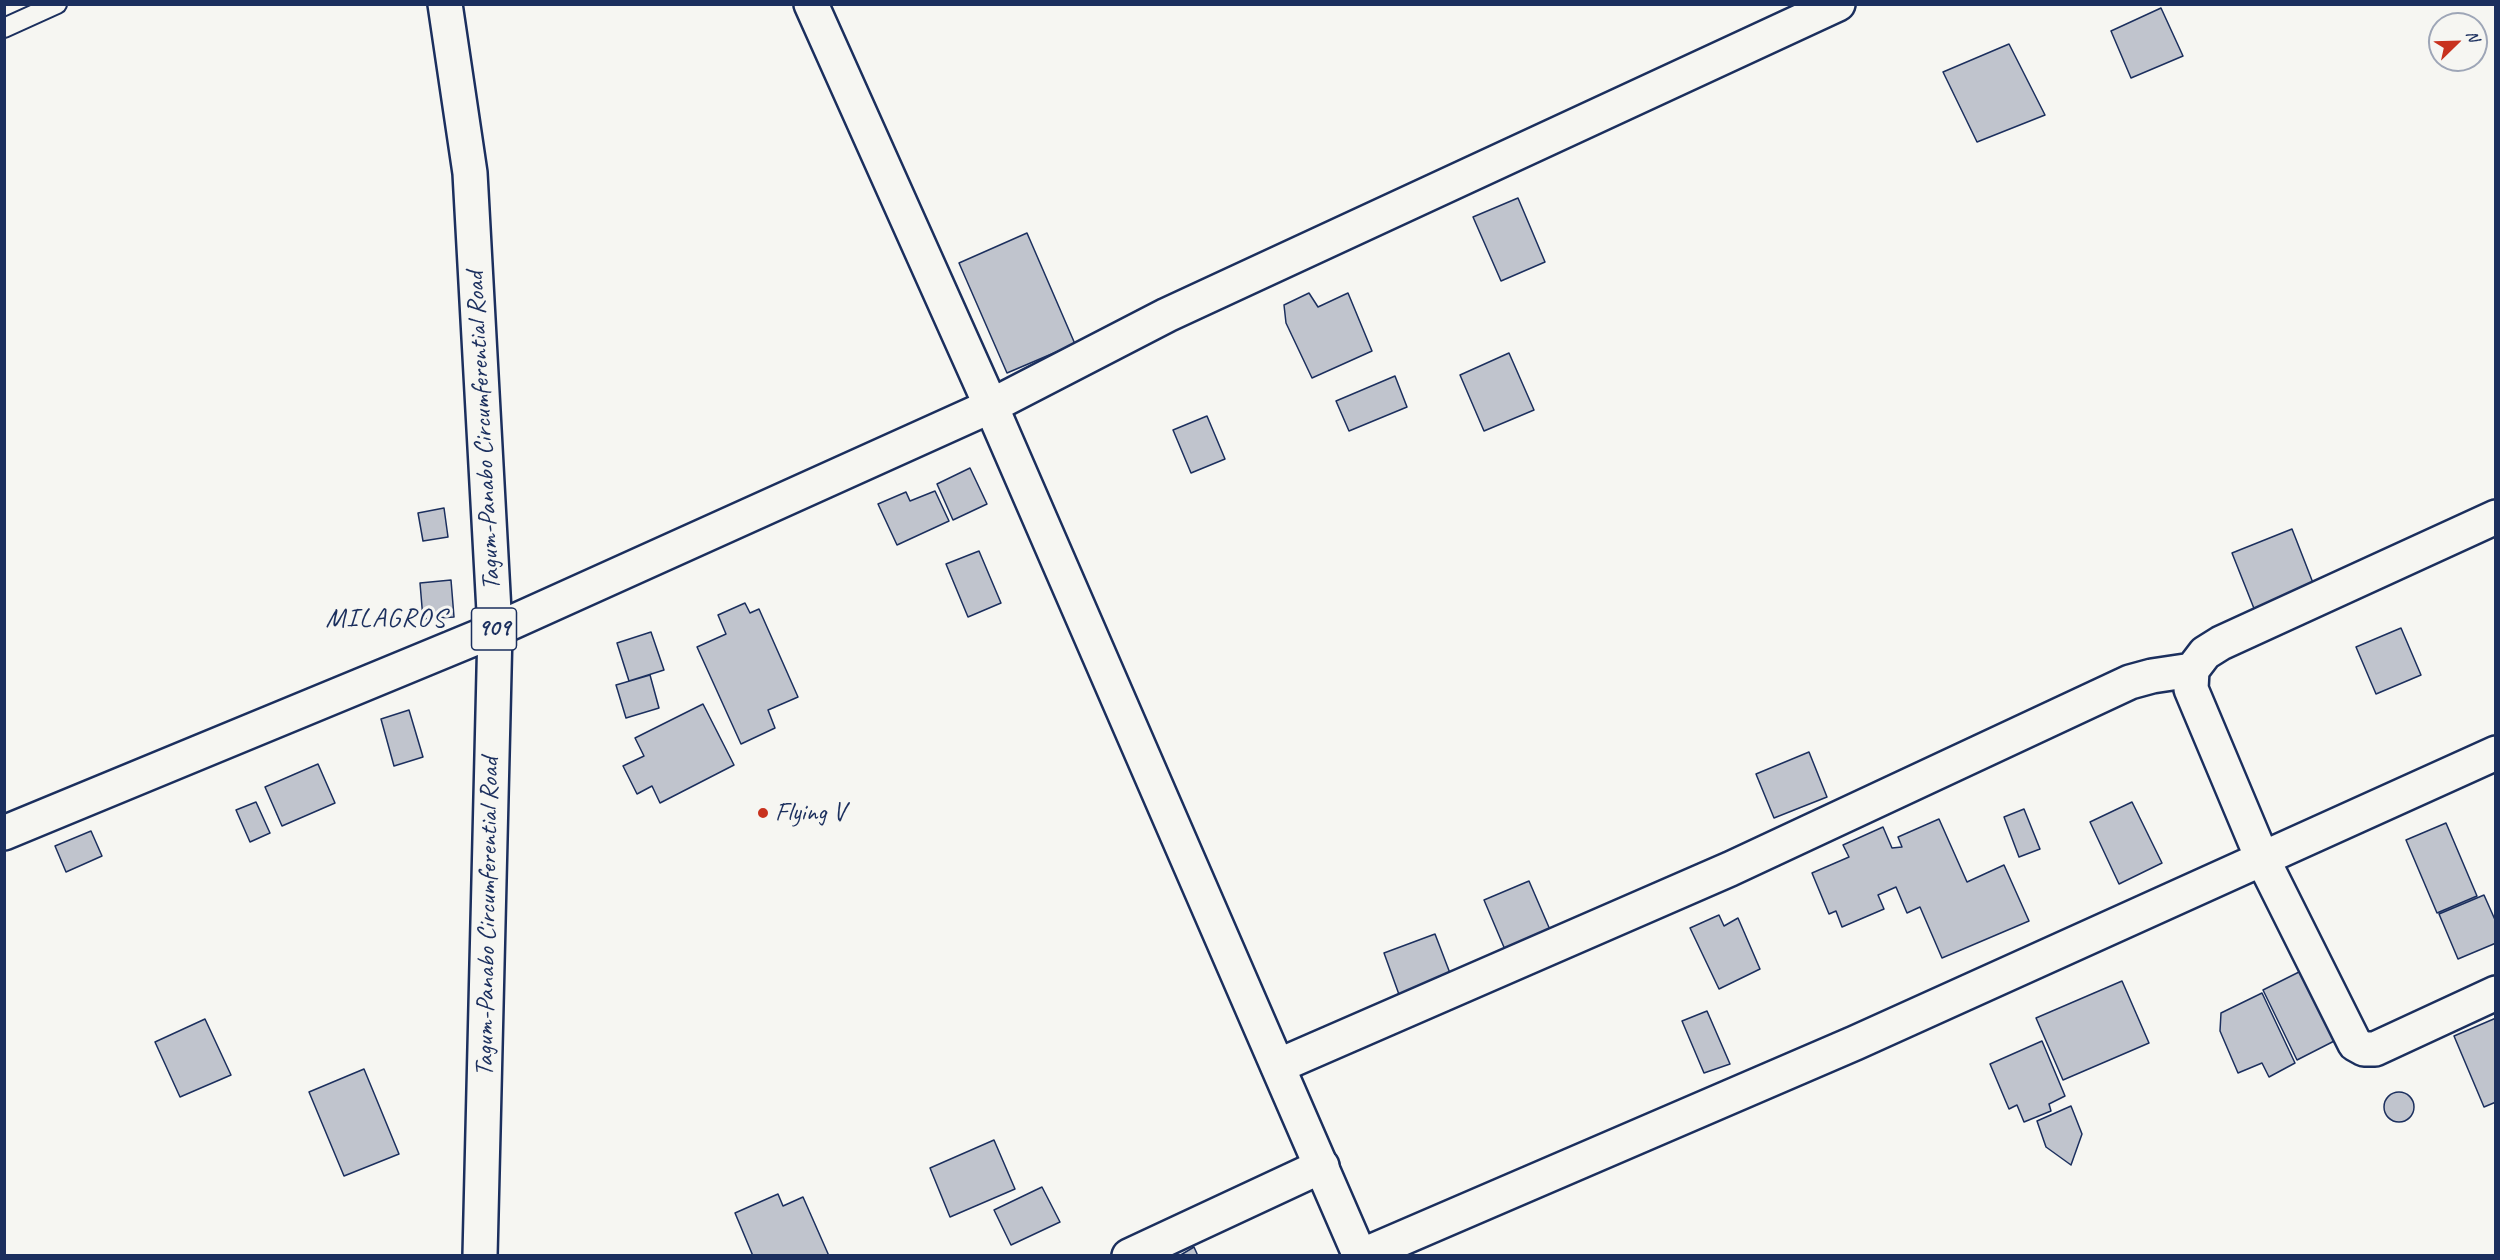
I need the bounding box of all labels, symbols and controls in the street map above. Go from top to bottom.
north arrow [2428,12,2488,72]
text: N [2462,27,2484,44]
street label: Tagum-Panabo Circumferential Road [460,271,508,591]
district label: MILAGROS [326,603,446,635]
road number: 909 [472,608,516,650]
street label: Tagum-Panabo Circumferential Road [470,757,506,1077]
place label: Flying V [775,797,845,829]
marker: Flying V [756,806,770,820]

